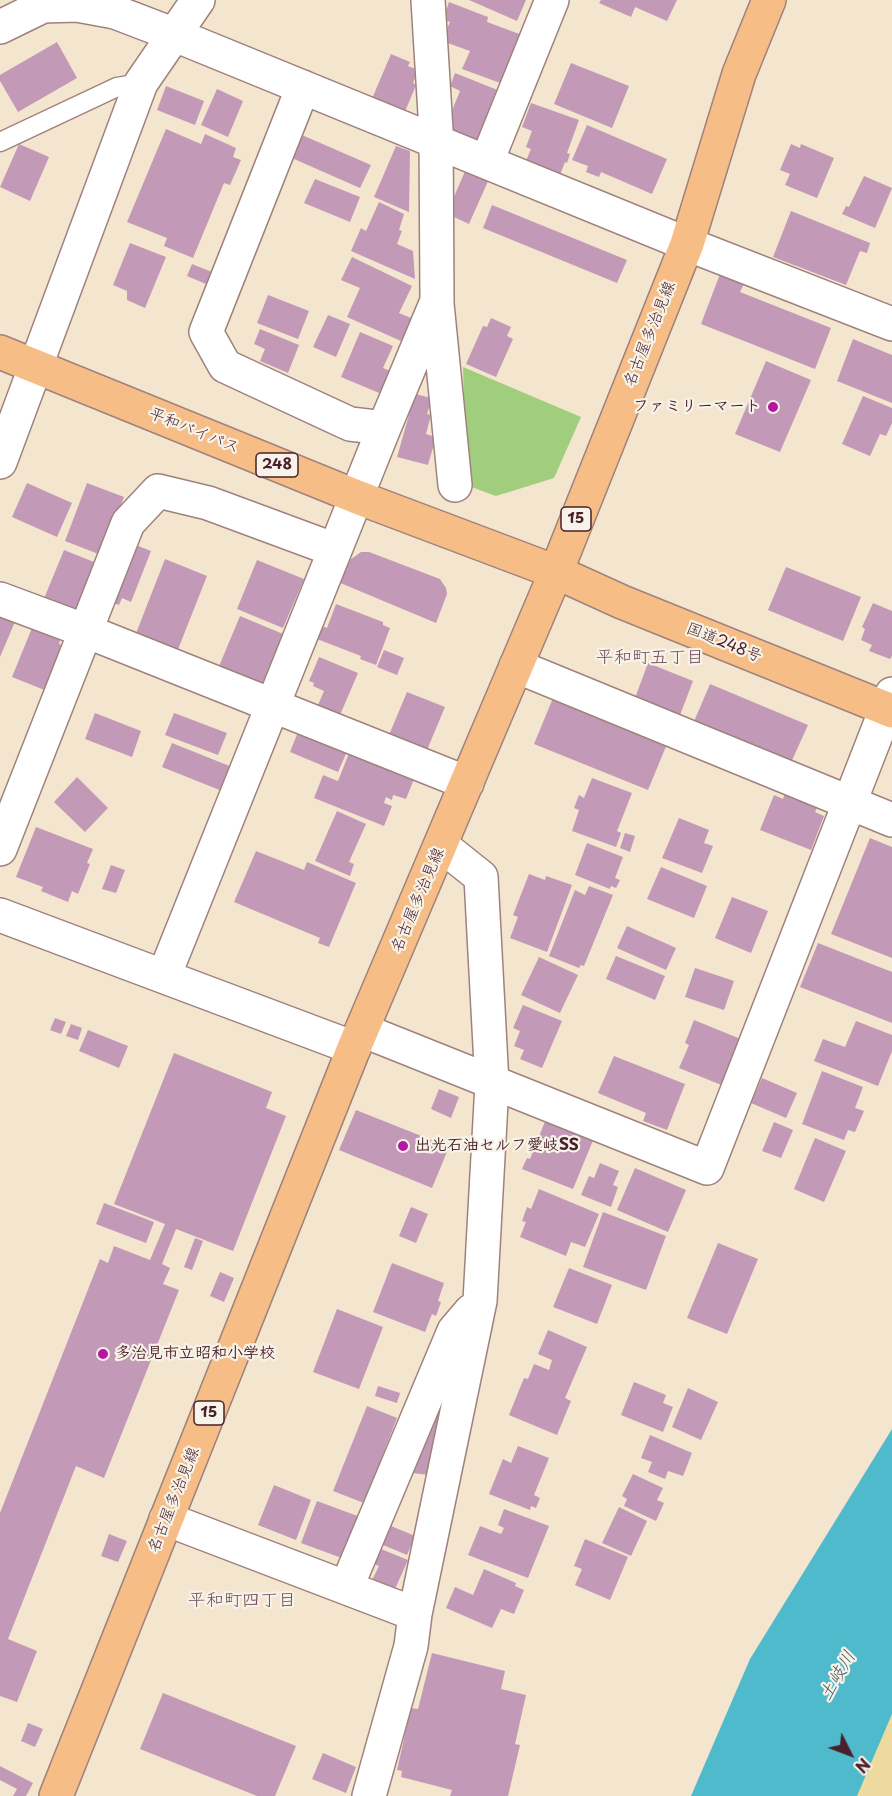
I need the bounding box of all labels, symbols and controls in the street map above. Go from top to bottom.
street label: 名古屋多治見線 [620,278,680,390]
place label: ファミリーマート [633,397,761,417]
marker: ファミリーマート [766,400,780,414]
street label: 平和バイパス [146,404,242,458]
road number: 248 [256,453,298,477]
road number: 15 [561,507,591,531]
street label: 国道248号 [683,619,765,667]
district label: 平和町五丁目 [596,647,704,669]
street label: 名古屋多治見線 [387,845,449,955]
place label: 出光石油セルフ愛岐SS [415,1136,579,1156]
marker: 出光石油セルフ愛岐SS [396,1139,410,1153]
place label: 多治見市立昭和小学校 [115,1344,275,1364]
marker: 多治見市立昭和小学校 [96,1347,110,1361]
road number: 15 [194,1401,224,1425]
street label: 名古屋多治見線 [144,1444,204,1556]
district label: 平和町四丁目 [188,1590,296,1612]
water label: 土岐川 [815,1647,861,1705]
north arrow [820,1724,880,1784]
text: N [850,1753,877,1779]

